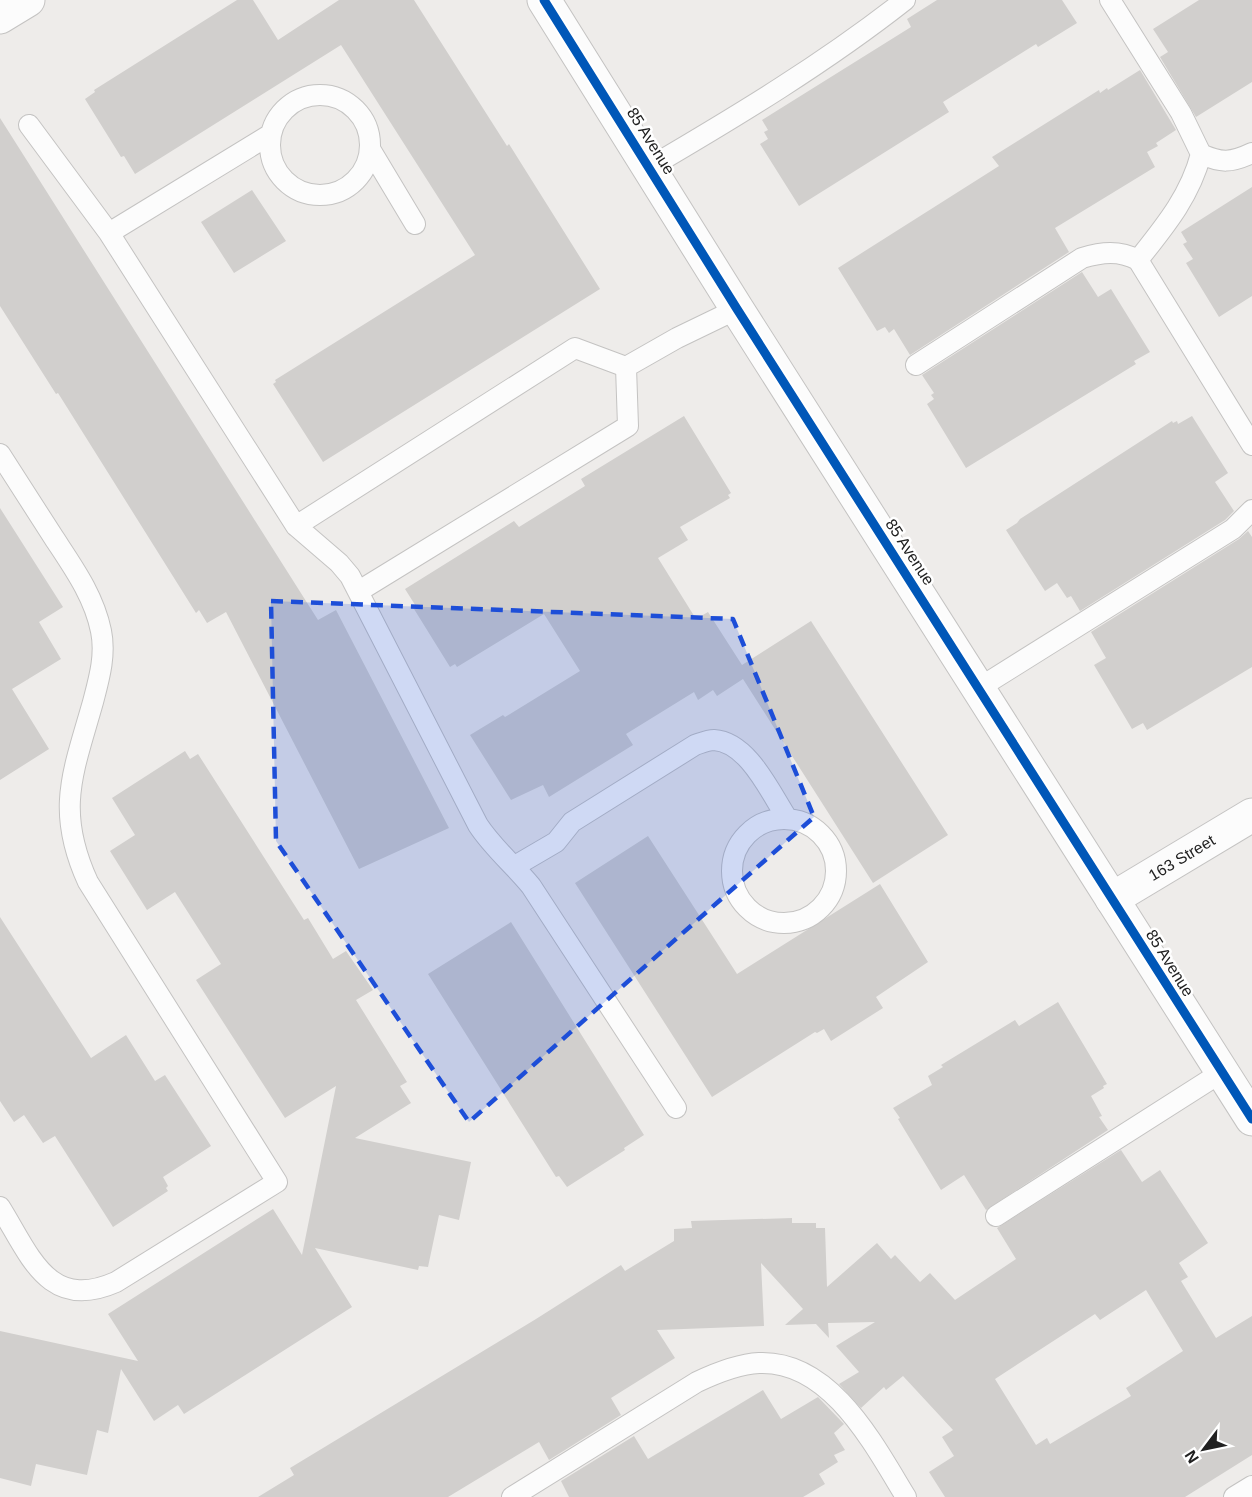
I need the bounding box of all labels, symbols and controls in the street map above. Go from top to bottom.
street label: 85 Avenue [624,105,678,178]
street label: 85 Avenue [882,516,938,588]
street label: 163 Street [1145,831,1218,884]
street label: 85 Avenue [1143,927,1197,1000]
north arrow [1174,1419,1234,1479]
text: N [1181,1447,1202,1466]

